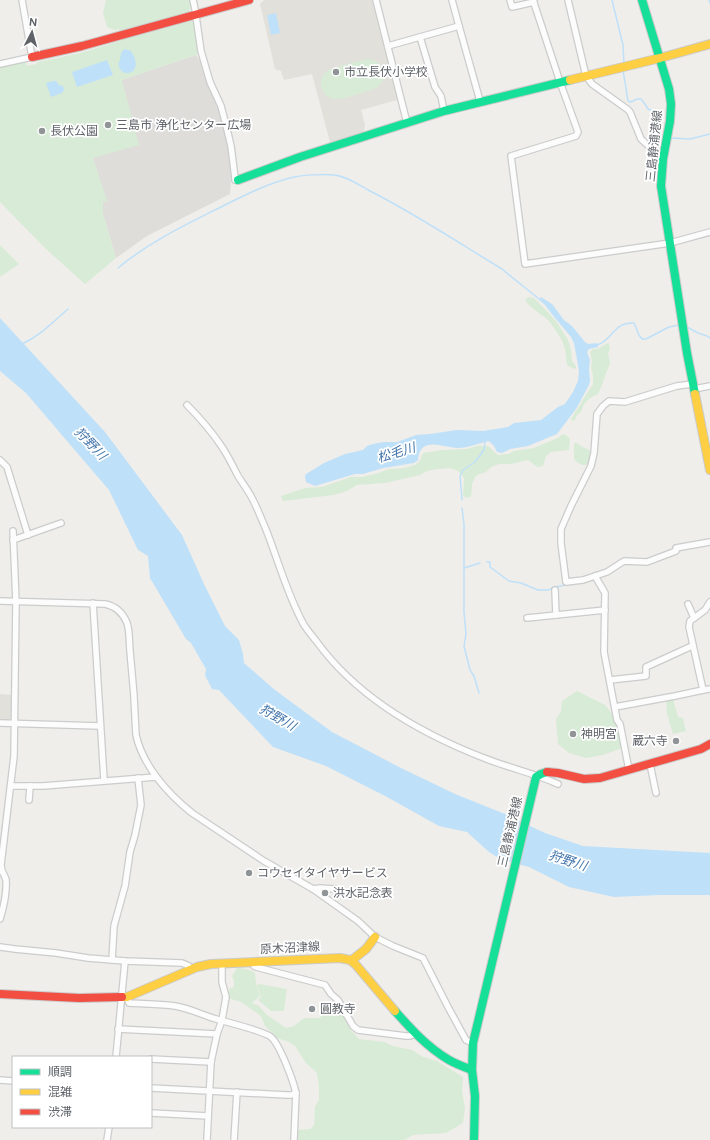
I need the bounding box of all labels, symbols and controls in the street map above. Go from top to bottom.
north arrow [12,12,52,52]
text: N [28,15,38,29]
place label: 市立長伏小学校 [344,64,428,80]
marker: 市立長伏小学校 [331,67,341,77]
street label: 三島静浦港線 [642,109,666,183]
place label: 三島市 浄化センター広場 [116,117,251,133]
marker: 三島市 浄化センター広場 [103,120,113,130]
place label: 長伏公園 [50,123,98,139]
marker: 長伏公園 [37,126,47,136]
water label: 狩野川 [71,423,112,465]
water label: 松毛川 [375,438,419,466]
water label: 狩野川 [257,700,301,736]
place label: 神明宮 [581,726,617,742]
marker: 神明宮 [568,729,578,739]
place label: 蔵六寺 [632,733,668,749]
marker: 蔵六寺 [671,736,681,746]
street label: 三島静浦港線 [494,795,526,869]
water label: 狩野川 [547,846,591,875]
place label: コウセイタイヤサービス [257,865,388,881]
marker: コウセイタイヤサービス [244,868,254,878]
place label: 洪水記念表 [333,885,393,901]
marker: 洪水記念表 [320,888,330,898]
street label: 原木沼津線 [260,938,320,958]
place label: 圓教寺 [320,1001,356,1017]
marker: 圓教寺 [307,1004,317,1014]
legend [12,1056,152,1128]
text: 順調 [48,1064,72,1080]
text: 混雑 [48,1084,72,1100]
text: 渋滞 [48,1104,72,1120]

